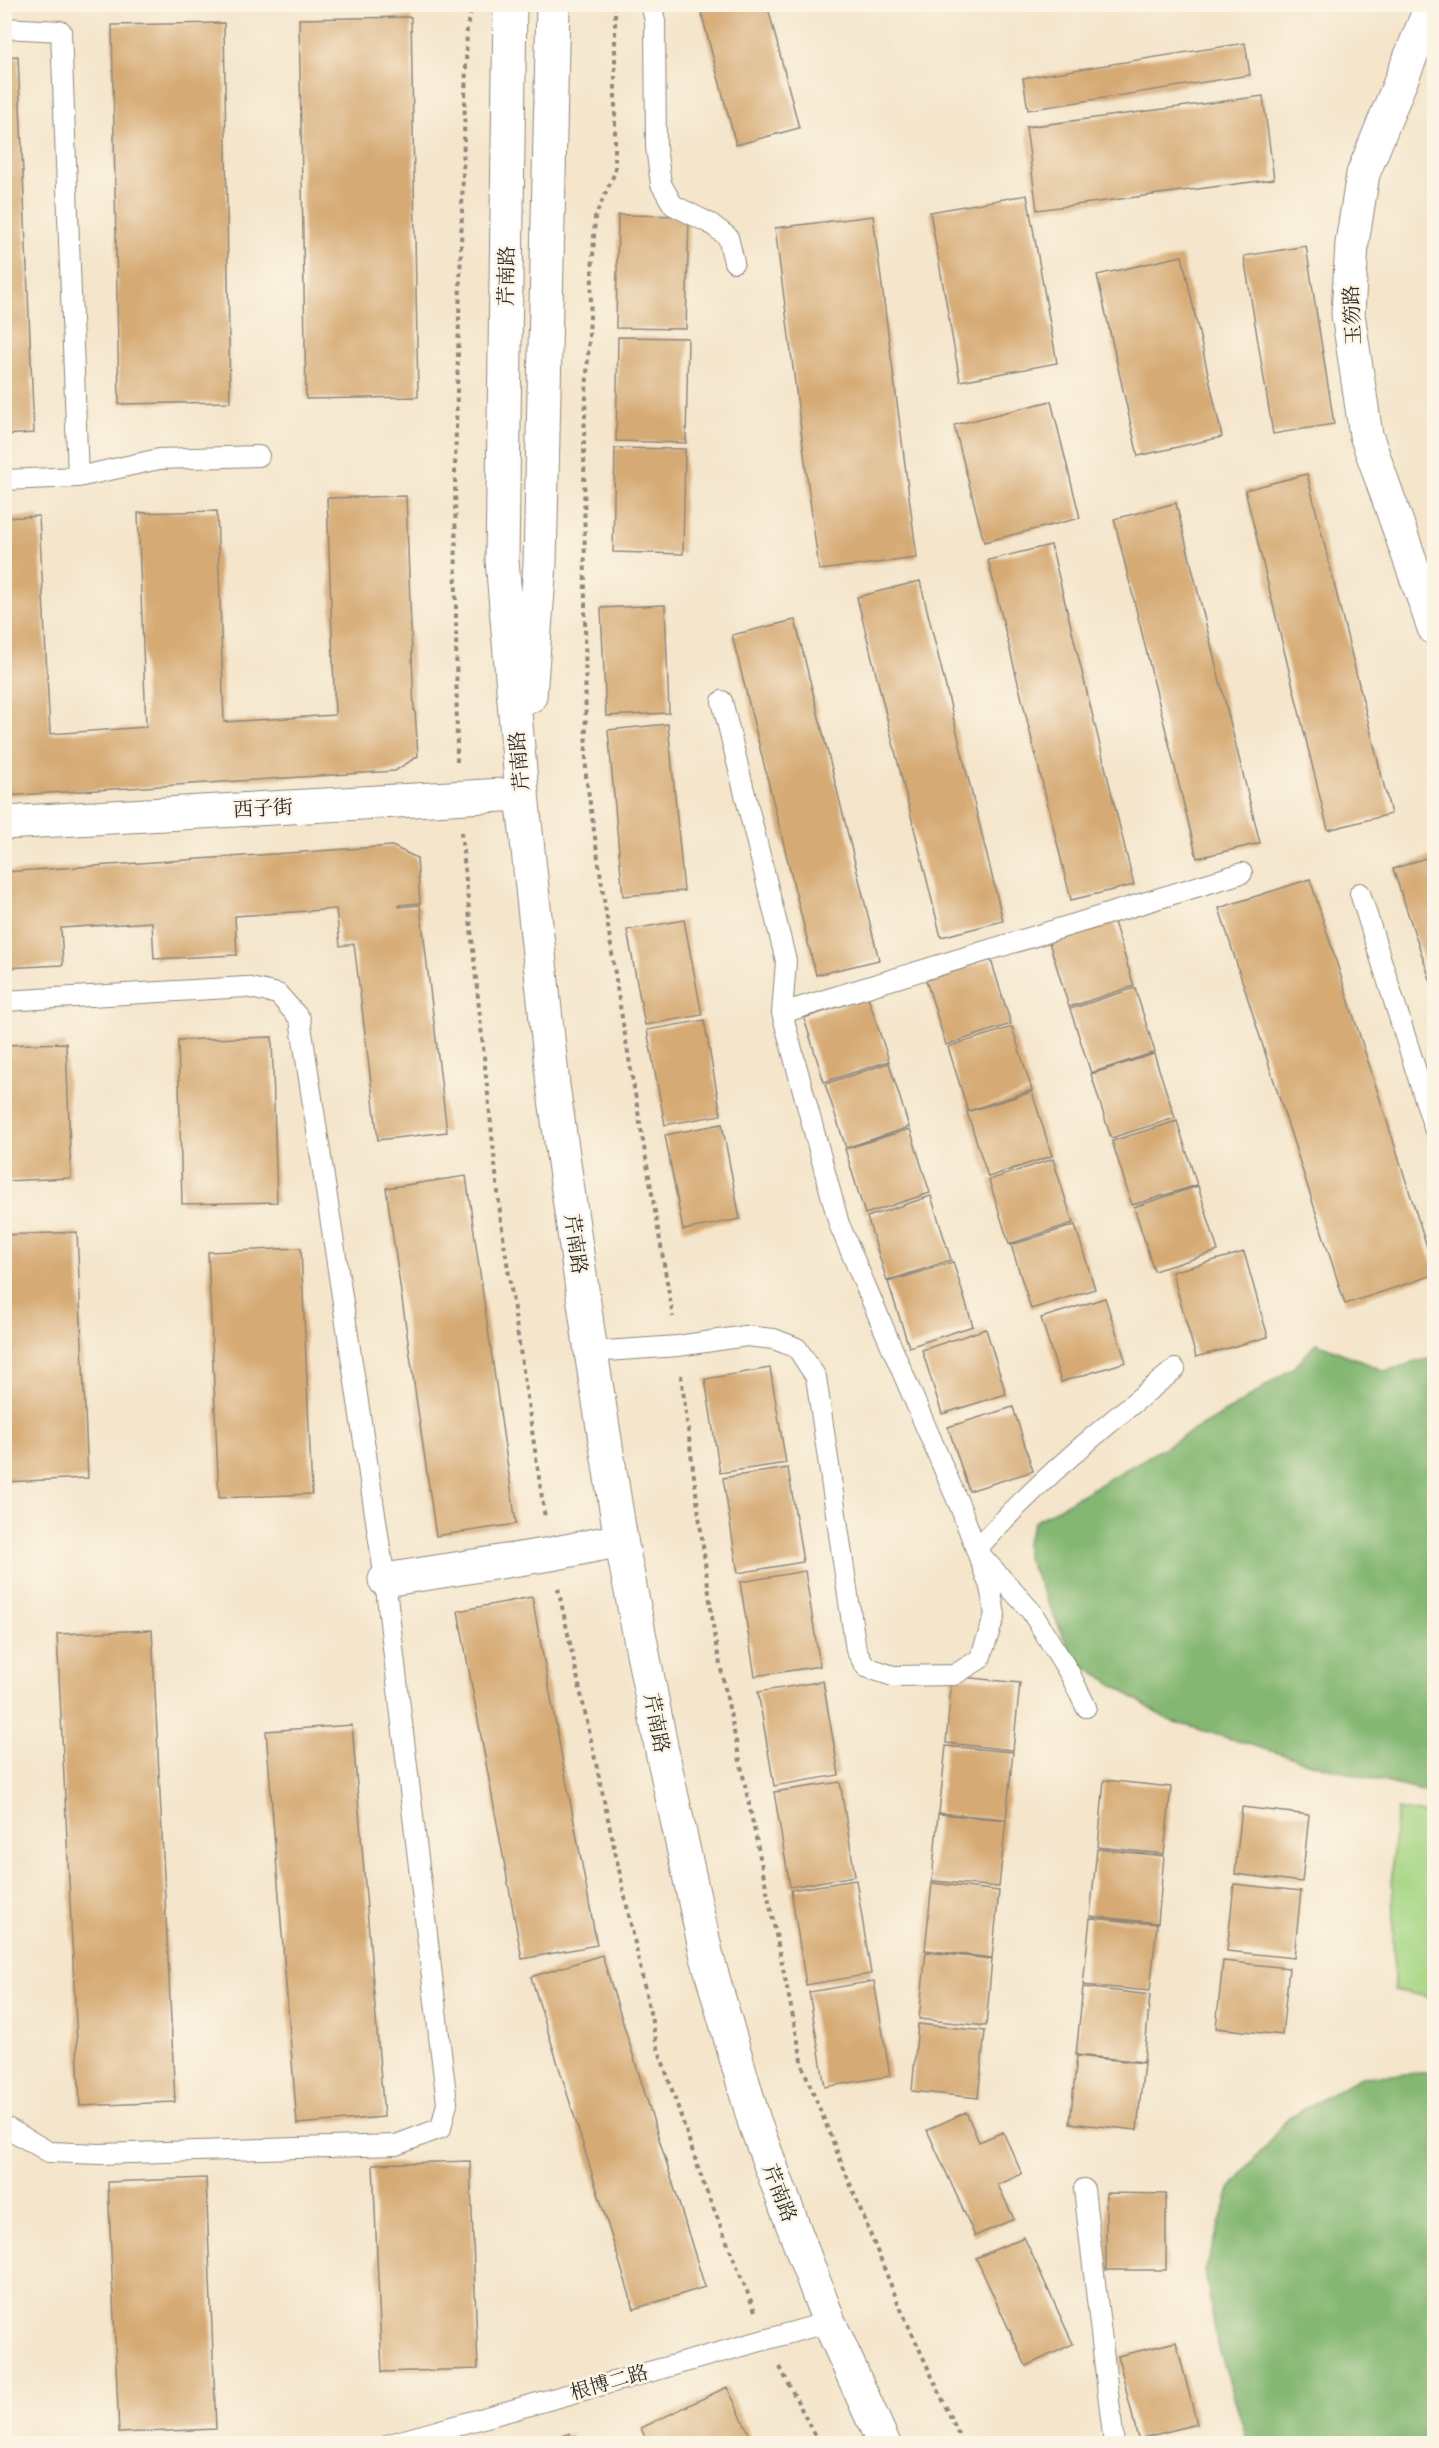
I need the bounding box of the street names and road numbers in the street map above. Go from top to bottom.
street label: 芹南路 [492,246,520,306]
street label: 玉笏路 [1337,284,1367,346]
street label: 芹南路 [503,730,535,792]
street label: 西子街 [232,793,294,823]
street label: 芹南路 [559,1212,593,1276]
street label: 芹南路 [639,1691,675,1755]
street label: 芹南路 [757,2160,803,2226]
street label: 根博二路 [567,2358,651,2406]

